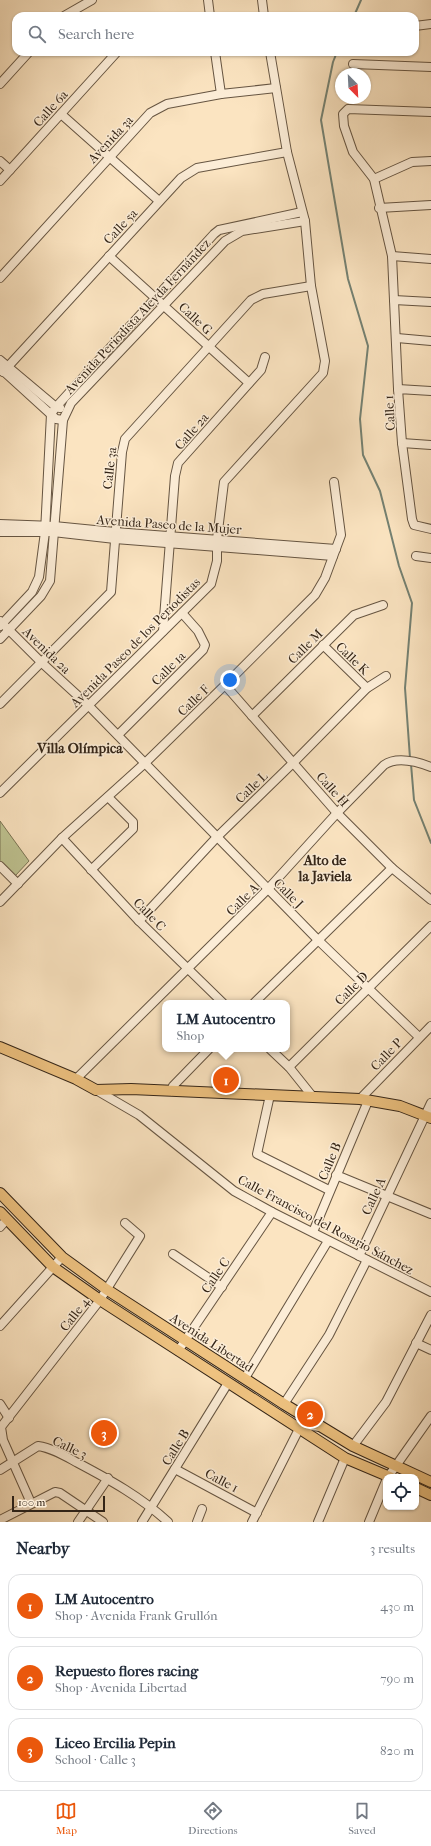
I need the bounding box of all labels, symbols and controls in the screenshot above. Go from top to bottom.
search box [12,12,419,56]
icon: search [26,23,48,45]
text: Search here [58,25,134,43]
north arrow [335,68,371,104]
street label: Calle 6a [30,86,71,130]
street label: Avenida 3a [84,112,137,167]
street label: Calle 5a [100,205,141,247]
street label: Avenida Periodista Aleyda Fernández [61,235,214,398]
street label: Calle G [176,299,216,338]
street label: Calle 1 [381,395,398,431]
street label: Calle 2a [171,409,212,453]
street label: Calle 3a [99,445,120,490]
street label: Avenida Paseo de la Mujer [95,512,242,537]
street label: Avenida Paseo de los Periodistas [67,574,203,711]
street label: Avenida 2a [19,623,74,678]
street label: Calle M [285,626,326,667]
street label: Calle K [333,639,373,678]
street label: Calle 1a [148,648,189,688]
your location [220,670,240,690]
street label: Calle F [174,682,212,719]
district label: Villa Olímpica [36,740,123,757]
street label: Calle L [232,768,271,806]
street label: Calle H [313,769,352,810]
district label: Alto de la Javiela [298,852,352,885]
street label: Calle J [271,875,307,911]
street label: Calle A [223,880,262,919]
street label: Calle C [130,895,169,934]
street label: Calle D [332,968,371,1008]
popup [162,1000,290,1052]
text: LM Autocentro [177,1010,275,1028]
text: Shop [177,1028,204,1043]
street label: Calle P [367,1035,405,1074]
pin: 1 [213,1065,239,1095]
street label: Calle B [315,1140,344,1182]
street label: Calle Francisco del Rosario Sánchez [235,1172,416,1277]
street label: Calle A [358,1175,389,1217]
street label: Calle C [198,1254,233,1296]
street label: Calle 4 [57,1294,92,1334]
street label: Avenida Libertad [166,1309,257,1375]
pin: 2 [297,1399,323,1429]
pin: 3 [91,1418,117,1448]
street label: Calle B [159,1427,192,1468]
street label: Calle 3 [50,1433,89,1462]
street label: Calle 1 [202,1465,241,1495]
map controls [383,1474,419,1510]
button: locate [383,1474,419,1510]
scale bar [12,1494,105,1513]
text: 100 m [18,1496,46,1509]
text: Nearby [16,1538,70,1558]
text: 3 results [370,1541,415,1556]
text: LM Autocentro [55,1590,154,1608]
text: 1 [28,1599,32,1614]
text: 430 m [380,1599,414,1614]
text: Shop · Avenida Frank Grullón [55,1608,218,1623]
text: Repuesto flores racing [55,1662,198,1680]
text: 2 [27,1671,33,1686]
text: 790 m [380,1671,414,1686]
text: Shop · Avenida Libertad [55,1680,187,1695]
text: Liceo Ercilia Pepin [55,1734,176,1752]
text: 3 [27,1743,33,1758]
text: 820 m [380,1743,414,1758]
text: School · Calle 3 [55,1752,136,1767]
tab: Map [55,1800,77,1837]
tab: Directions [188,1800,238,1837]
tab: Saved [348,1800,376,1837]

